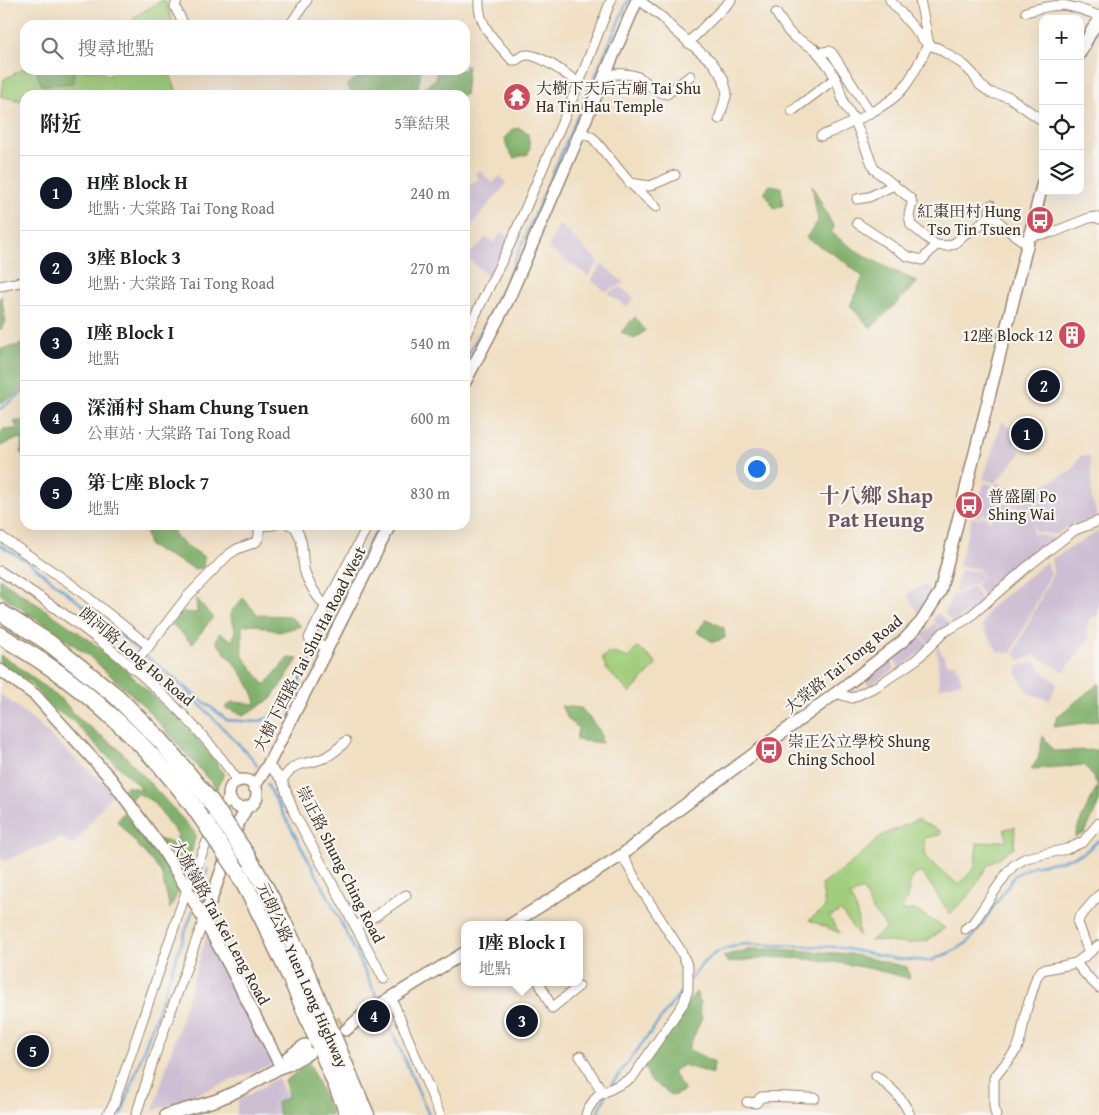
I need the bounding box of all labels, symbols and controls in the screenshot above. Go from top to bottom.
map controls [1039,15,1084,195]
button: + [1039,15,1084,60]
search box [20,20,470,75]
icon: search [38,34,66,62]
text: 搜尋地點 [78,34,154,62]
button: − [1039,60,1084,105]
place label: 大樹下天后古廟 Tai Shu Ha Tin Hau Temple [536,76,701,118]
temple icon: 大樹下天后古廟 Tai Shu Ha Tin Hau Temple [502,82,532,112]
button: locate [1039,105,1084,150]
text: 附近 [40,108,82,139]
text: 5筆結果 [394,111,450,135]
button: layers [1039,150,1084,195]
text: H座 Block H [87,168,188,196]
text: 1 [52,181,60,205]
text: 240 m [410,181,450,205]
text: 地點 · 大棠路 Tai Tong Road [87,196,275,220]
place label: 紅棗田村 Hung Tso Tin Tsuen [917,199,1021,241]
bus stop icon: 紅棗田村 Hung Tso Tin Tsuen [1025,205,1055,235]
text: 3座 Block 3 [87,243,181,271]
text: 2 [52,256,60,280]
text: 270 m [410,256,450,280]
text: 地點 · 大棠路 Tai Tong Road [87,271,275,295]
text: I座 Block I [87,318,174,346]
building icon: 12座 Block 12 [1057,320,1087,350]
place label: 12座 Block 12 [962,323,1053,347]
text: 3 [52,331,60,355]
text: 540 m [410,331,450,355]
text: 地點 [87,346,119,370]
pin: 2 [1028,367,1060,405]
text: 深涌村 Sham Chung Tsuen [87,393,309,421]
text: 4 [52,406,60,430]
text: 600 m [410,406,450,430]
pin: 1 [1011,415,1043,453]
text: 公車站 · 大棠路 Tai Tong Road [87,421,291,445]
your location [744,456,770,482]
text: 第七座 Block 7 [87,468,209,496]
district label: 十八鄉 Shap Pat Heung [819,480,933,535]
text: 5 [52,481,60,505]
text: 830 m [410,481,450,505]
place label: 普盛圍 Po Shing Wai [988,484,1056,526]
bus stop icon: 普盛圍 Po Shing Wai [954,490,984,520]
text: 地點 [87,496,119,520]
street label: 大樹下西路 Tai Shu Ha Road West [247,542,372,756]
street label: 朗河路 Long Ho Road [74,601,200,712]
street label: 大棠路 Tai Tong Road [779,608,908,719]
place label: 崇正公立學校 Shung Ching School [788,729,930,771]
bus stop icon: 崇正公立學校 Shung Ching School [754,735,784,765]
street label: 崇正路 Shung Ching Road [291,781,391,947]
street label: 大旗嶺路 Tai Kei Leng Road [165,835,277,1009]
street label: 元朗公路 Yuen Long Highway [251,878,355,1072]
popup [461,921,583,986]
text: I座 Block I [478,928,566,956]
text: 地點 [478,956,510,980]
pin: 4 [358,997,390,1035]
pin: 3 [506,1002,538,1040]
pin: 5 [17,1032,49,1070]

